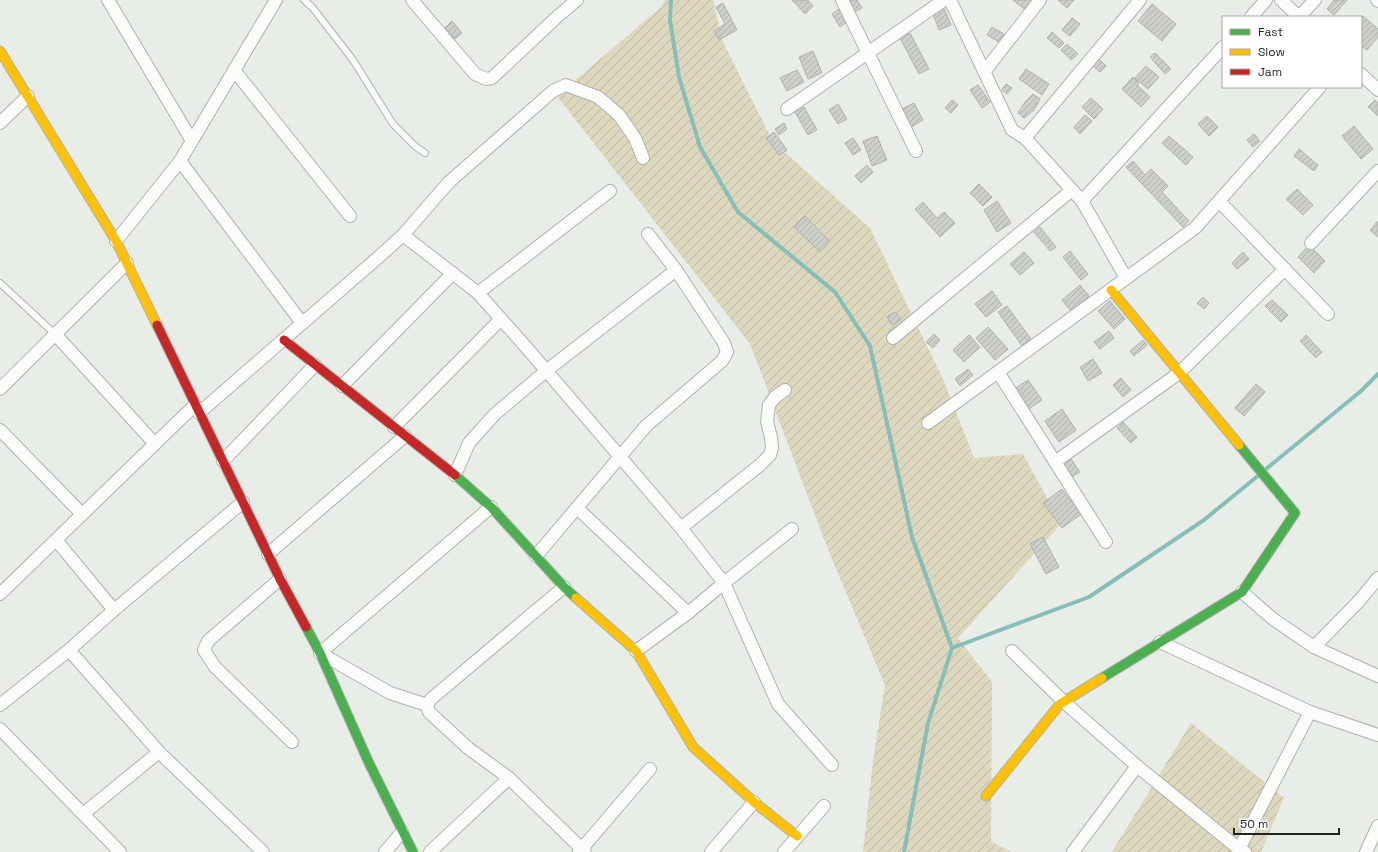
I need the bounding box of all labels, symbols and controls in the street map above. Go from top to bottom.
legend [1222,16,1362,88]
text: Fast [1258,24,1283,40]
text: Slow [1258,44,1285,60]
text: Jam [1258,64,1282,80]
scale bar [1234,810,1339,836]
text: 50 m [1240,816,1268,832]

